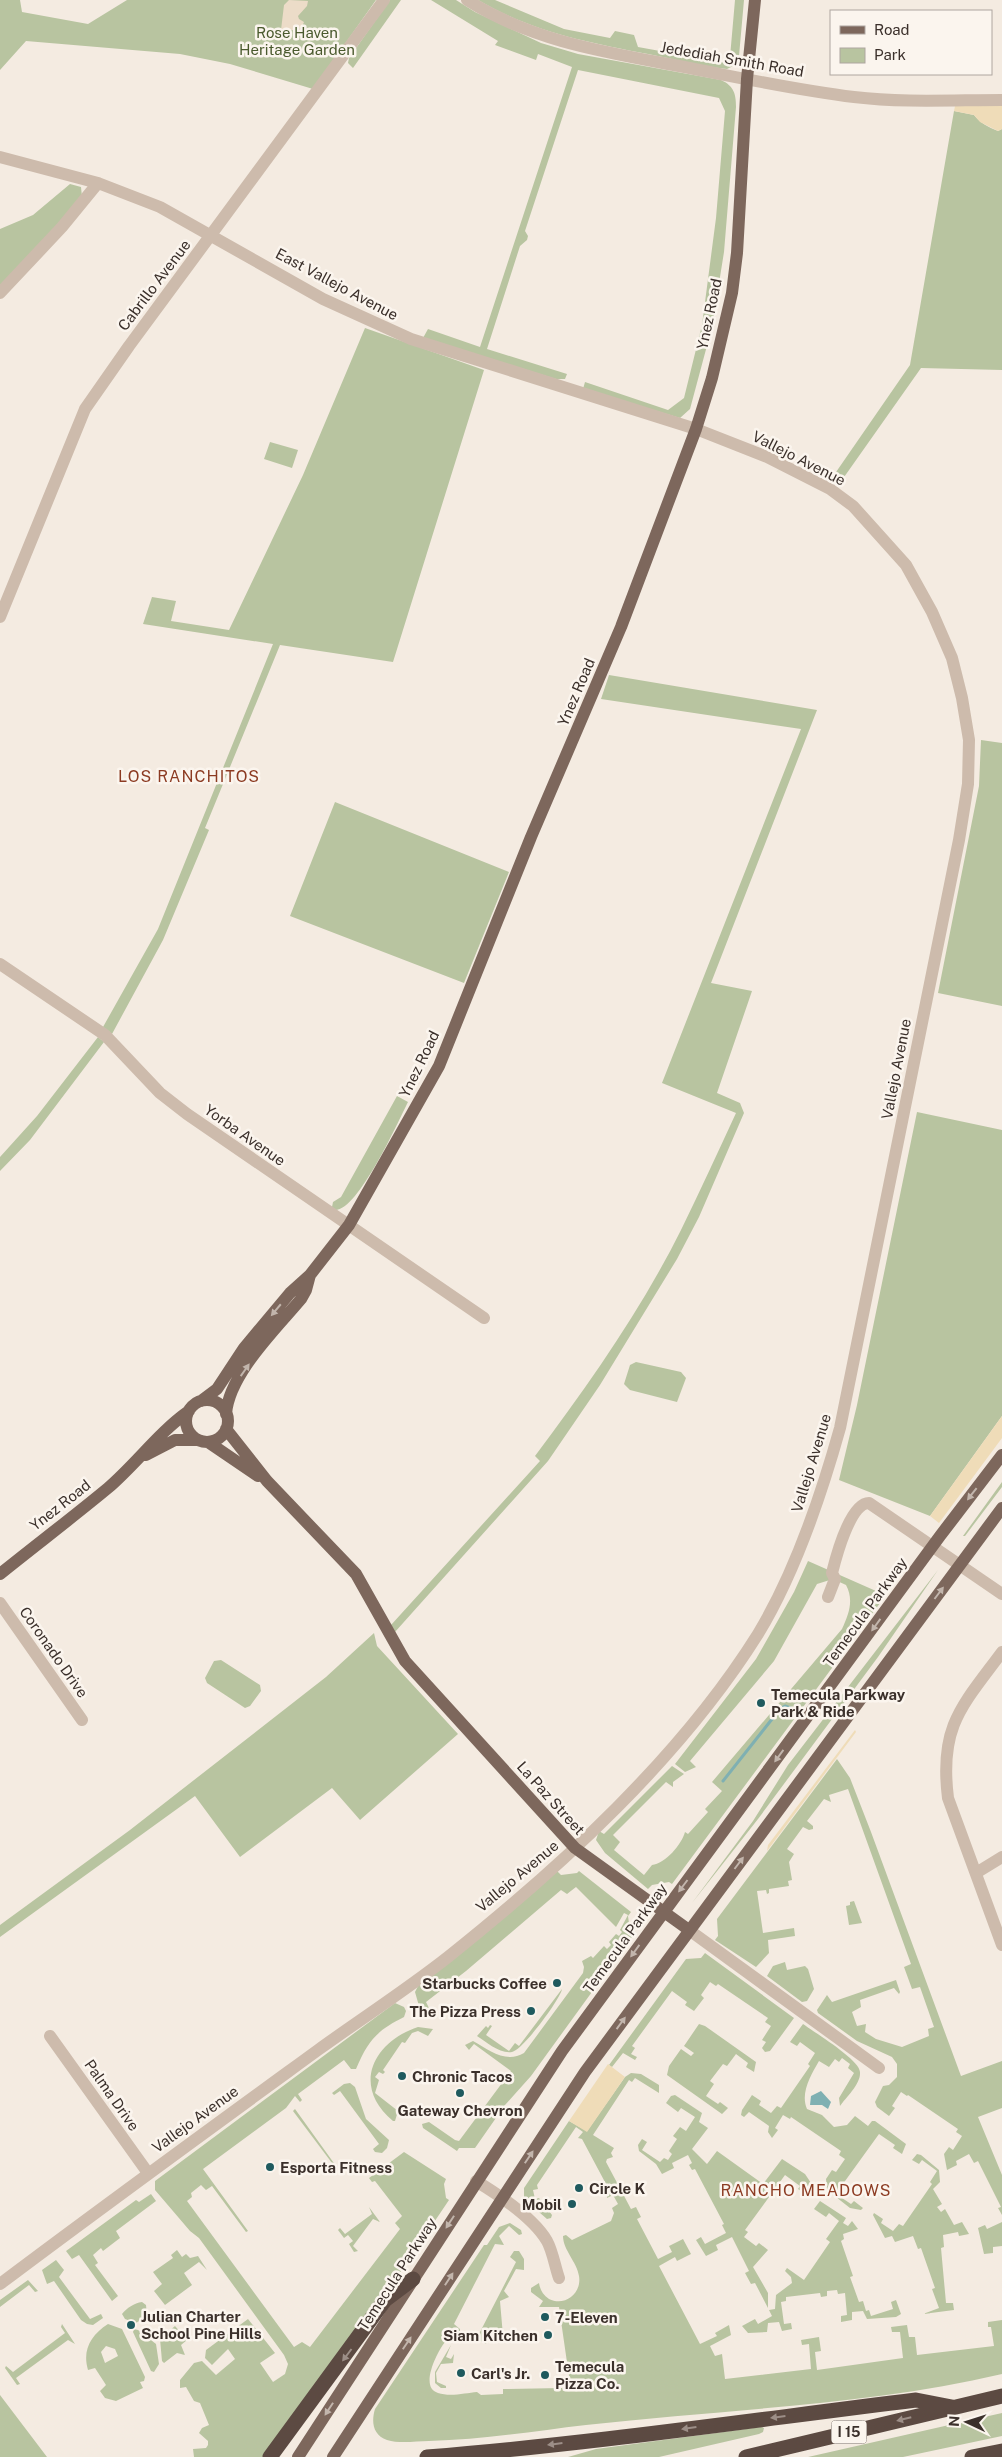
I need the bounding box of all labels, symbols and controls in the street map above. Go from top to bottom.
legend [830,10,992,75]
text: Road [874,21,910,38]
park label: Rose Haven Heritage Garden [239,24,355,58]
street label: Jedediah Smith Road [659,38,805,80]
text: Park [874,46,906,63]
street label: Cabrillo Avenue [114,236,194,334]
street label: East Vallejo Avenue [273,245,401,323]
street label: Ynez Road [693,277,725,351]
street label: Vallejo Avenue [750,427,848,489]
street label: Ynez Road [554,655,598,729]
district label: LOS RANCHITOS [118,767,260,786]
street label: Vallejo Avenue [878,1017,914,1121]
street label: Ynez Road [396,1028,442,1100]
street label: Yorba Avenue [201,1101,289,1169]
one-way arrow [270,1303,281,1316]
one-way arrow [240,1363,250,1377]
street label: Vallejo Avenue [788,1412,834,1514]
street label: Ynez Road [26,1476,94,1534]
one-way arrow [967,1487,978,1500]
street label: Temecula Parkway [820,1554,910,1670]
one-way arrow [934,1586,944,1600]
street label: Coronado Drive [16,1603,92,1701]
one-way arrow [870,1618,881,1631]
place label: Temecula Parkway Park & Ride [771,1686,906,1720]
marker: Temecula Parkway Park & Ride [755,1697,767,1709]
one-way arrow [774,1749,785,1762]
street label: La Paz Street [514,1758,588,1838]
street label: Vallejo Avenue [472,1837,562,1915]
one-way arrow [734,1856,744,1870]
one-way arrow [677,1879,688,1892]
street label: Temecula Parkway [580,1880,670,1996]
one-way arrow [630,1944,640,1958]
place label: Starbucks Coffee [422,1975,547,1992]
marker: Starbucks Coffee [551,1977,563,1989]
place label: The Pizza Press [410,2003,521,2020]
marker: The Pizza Press [525,2005,537,2017]
one-way arrow [616,2016,626,2030]
street label: Palma Drive [81,2056,143,2134]
place label: Chronic Tacos [412,2068,513,2085]
marker: Chronic Tacos [396,2070,408,2082]
street label: Vallejo Avenue [149,2082,241,2156]
marker: Gateway Chevron [454,2087,466,2099]
place label: Gateway Chevron [397,2102,523,2119]
one-way arrow [524,2150,534,2163]
place label: Esporta Fitness [280,2159,392,2176]
marker: Esporta Fitness [264,2161,276,2173]
place label: Circle K [589,2180,646,2197]
district label: RANCHO MEADOWS [721,2181,891,2200]
marker: Circle K [573,2182,585,2194]
place label: Mobil [522,2196,562,2213]
marker: Mobil [566,2198,578,2210]
street label: Temecula Parkway [354,2214,440,2334]
one-way arrow [445,2215,454,2228]
one-way arrow [444,2273,453,2286]
place label: Julian Charter School Pine Hills [141,2308,262,2342]
place label: 7-Eleven [555,2309,618,2326]
marker: 7-Eleven [539,2311,551,2323]
marker: Julian Charter School Pine Hills [125,2319,137,2331]
place label: Siam Kitchen [443,2327,538,2344]
marker: Siam Kitchen [542,2329,554,2341]
one-way arrow [402,2336,412,2350]
one-way arrow [342,2348,352,2362]
place label: Temecula Pizza Co. [555,2358,624,2392]
place label: Carl's Jr. [471,2365,530,2382]
marker: Carl's Jr. [455,2367,467,2379]
marker: Temecula Pizza Co. [539,2369,551,2381]
north arrow [942,2397,992,2447]
one-way arrow [325,2402,334,2415]
one-way arrow [770,2413,786,2421]
one-way arrow [897,2415,912,2423]
text: N [946,2415,962,2427]
road number: I 15 [832,2420,866,2444]
one-way arrow [681,2424,697,2432]
one-way arrow [547,2441,563,2449]

